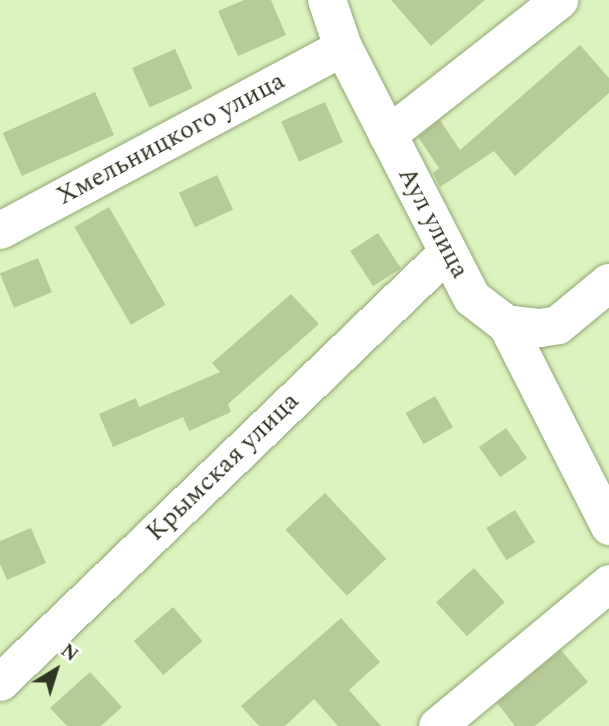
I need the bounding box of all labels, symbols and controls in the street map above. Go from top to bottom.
street label: Хмельницкого улица [52,66,290,212]
street label: Аул улица [391,162,475,284]
street label: Крымская улица [140,386,306,548]
north arrow [21,635,91,705]
text: N [54,637,84,669]

